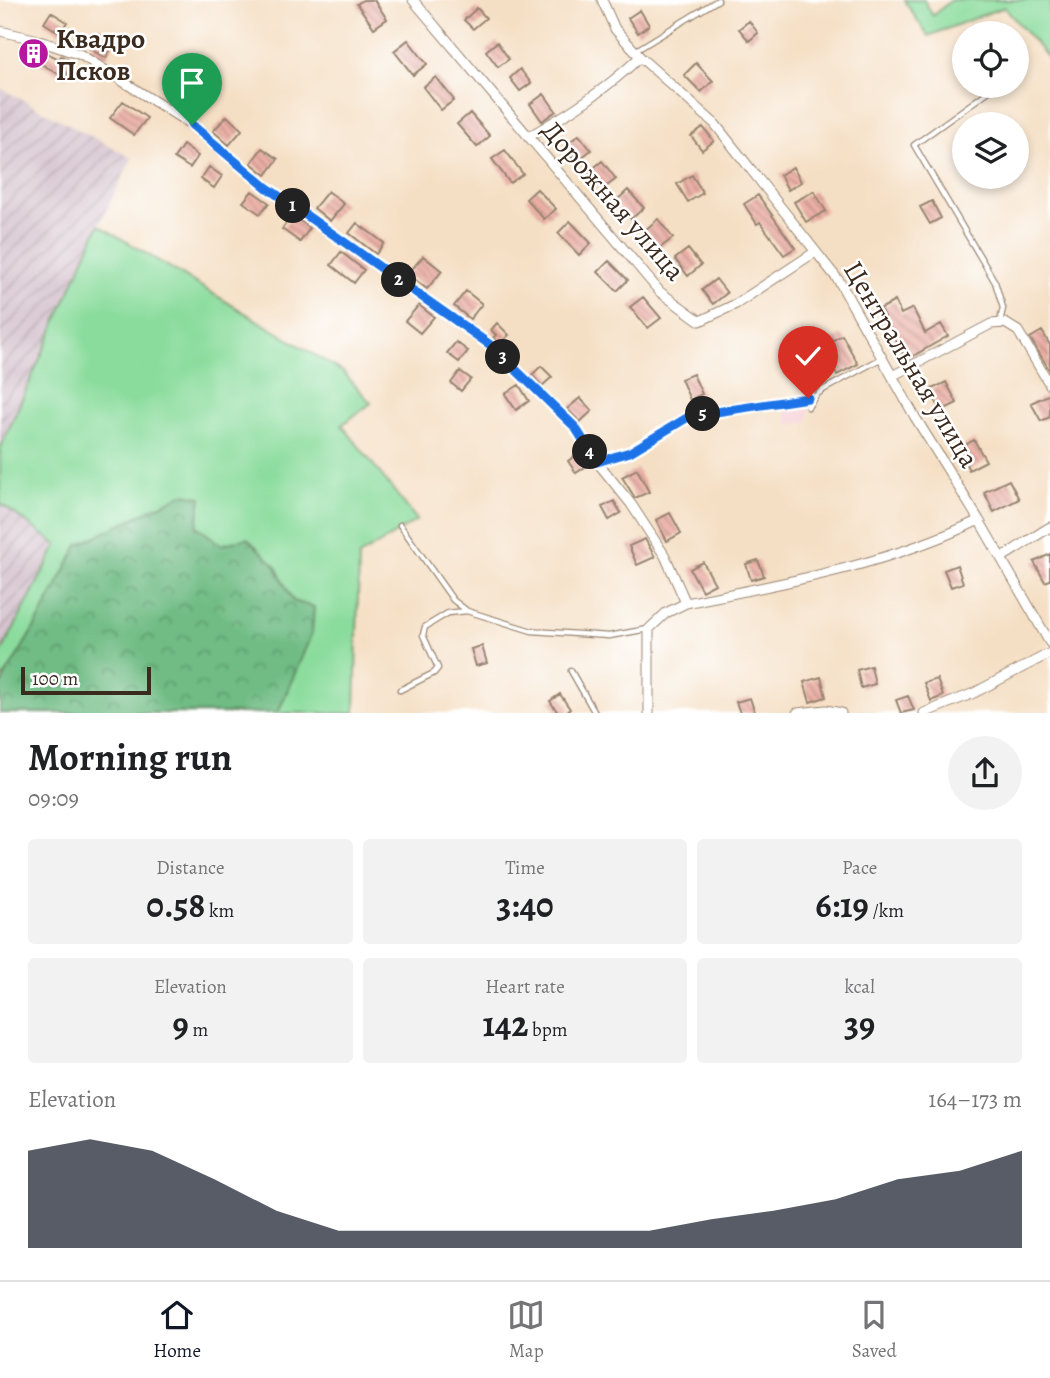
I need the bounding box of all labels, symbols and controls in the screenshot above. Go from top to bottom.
place label: Квадро Псков [56,20,145,90]
map controls [952,21,1029,189]
button: locate [952,21,1029,98]
building icon: Квадро Псков [16,37,50,71]
pin [162,53,222,125]
icon: arrive [173,64,211,102]
street label: Дорожная улица [533,112,694,289]
button: layers [952,112,1029,189]
pin: 1 [276,188,310,224]
text: 1 [289,192,296,218]
street label: Центральная улица [834,254,988,475]
pin: 2 [382,262,416,298]
text: 2 [394,266,403,292]
pin [778,326,838,398]
icon: check [789,337,827,375]
pin: 3 [486,340,520,374]
text: 3 [498,343,507,369]
pin: 5 [686,396,720,432]
text: 5 [698,400,707,426]
pin: 4 [572,434,608,470]
text: 4 [585,438,594,464]
scale bar [21,664,150,696]
text: 100 m [32,666,78,692]
text: Morning run [28,731,232,783]
button: share [948,736,1022,810]
text: 09:09 [28,783,79,814]
text: Distance [156,855,224,881]
text: Time [505,855,545,881]
text: Pace [842,855,877,881]
text: 0.58 [146,881,205,929]
text: 3:40 [496,881,554,929]
text: 6:19 [815,881,869,929]
text: km [205,898,234,924]
text: /km [869,898,904,924]
text: Elevation [154,974,227,1000]
text: Heart rate [485,974,565,1000]
text: kcal [844,974,875,1000]
text: 9 [172,1000,189,1048]
text: 142 [482,1000,528,1048]
text: 39 [844,1000,875,1048]
text: m [189,1017,208,1043]
text: bpm [528,1017,568,1043]
text: Elevation [28,1084,116,1115]
text: 164–173 m [928,1084,1022,1115]
tab: Home [153,1296,201,1364]
tab: Map [507,1296,545,1364]
tab: Saved [852,1296,897,1364]

